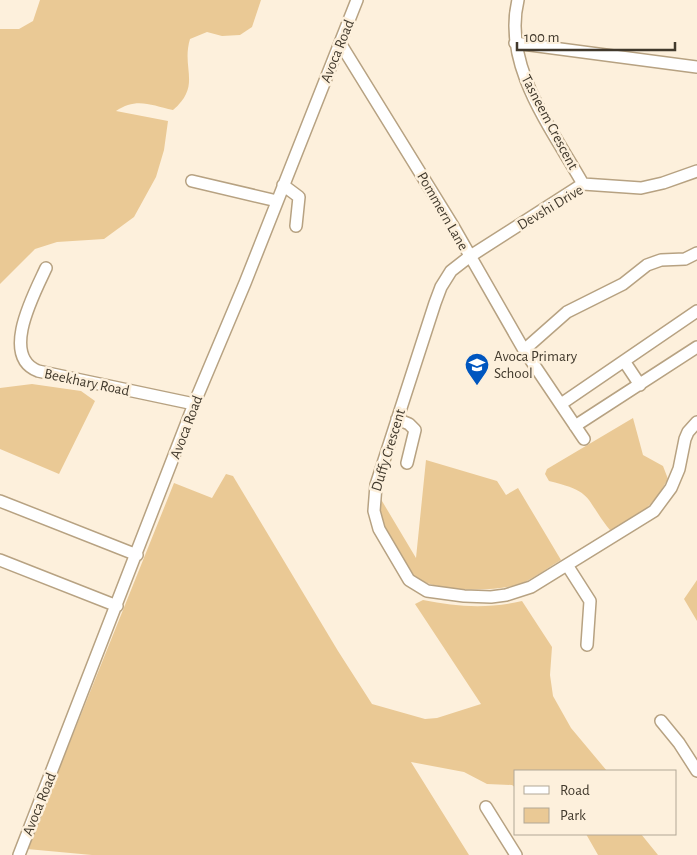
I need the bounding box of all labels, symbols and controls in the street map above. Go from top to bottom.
street label: Avoca Road [318,17,357,85]
scale bar [517,20,674,52]
text: 100 m [524,30,559,45]
street label: Tasneem Crescent [518,72,581,172]
street label: Pommern Lane [414,169,471,253]
street label: Devshi Drive [515,182,586,233]
place label: Avoca Primary School [494,349,578,381]
school or university icon: Avoca Primary School [464,352,490,386]
street label: Beekhary Road [43,366,131,399]
street label: Avoca Road [168,393,206,461]
street label: Duffy Crescent [369,407,408,493]
street label: Avoca Road [20,770,59,838]
legend [514,770,677,835]
text: Road [560,783,590,798]
text: Park [560,808,586,823]

